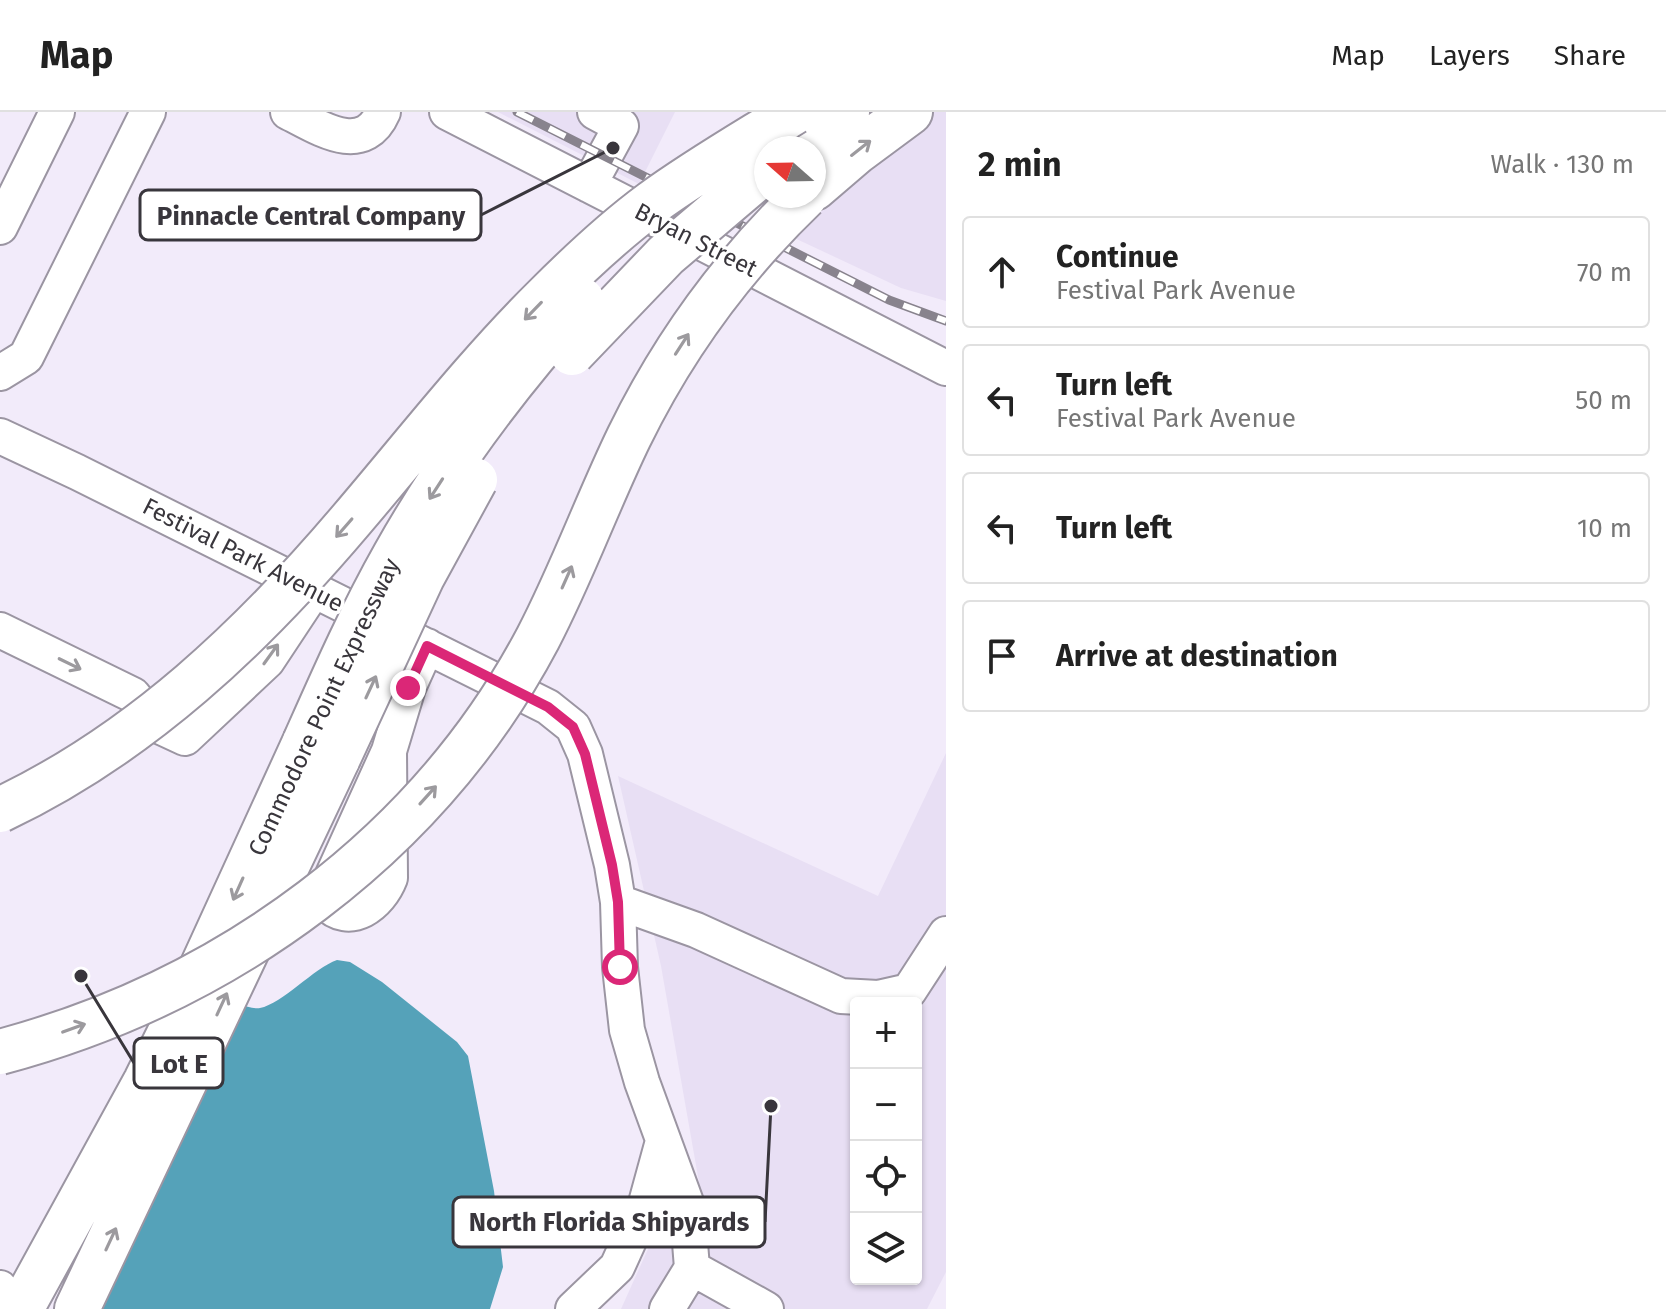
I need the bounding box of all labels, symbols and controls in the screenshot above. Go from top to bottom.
text: Map [40,32,113,78]
text: Map [1331,39,1385,72]
text: Layers [1429,39,1510,72]
text: Share [1554,39,1626,72]
north arrow [754,136,826,208]
one-way arrow [850,140,871,157]
text: 2 min [978,144,1062,185]
text: Walk · 130 m [1491,149,1634,180]
callout: Pinnacle Central Company [140,190,481,240]
street label: Bryan Street [630,197,762,283]
text: Pinnacle Central Company [157,201,466,232]
text: Continue [1056,239,1179,275]
icon: ahead [980,250,1024,294]
text: 70 m [1577,257,1632,288]
text: Festival Park Avenue [1056,275,1296,306]
one-way arrow [523,301,542,321]
one-way arrow [674,333,690,356]
text: Turn left [1056,367,1172,403]
icon: left [980,378,1024,422]
text: 50 m [1575,385,1632,416]
text: Festival Park Avenue [1056,403,1296,434]
one-way arrow [427,477,443,500]
street label: Festival Park Avenue [138,492,348,618]
icon: left [980,506,1024,550]
text: Turn left [1056,510,1172,546]
text: 10 m [1577,513,1632,544]
one-way arrow [335,518,353,538]
street label: Commodore Point Expressway [243,553,406,860]
one-way arrow [560,565,575,590]
icon: arrive [980,634,1024,678]
text: Arrive at destination [1056,638,1338,674]
one-way arrow [262,644,279,666]
one-way arrow [58,657,82,672]
route end [390,670,426,706]
one-way arrow [364,675,379,699]
one-way arrow [419,786,437,806]
one-way arrow [230,877,245,901]
route start [602,949,638,985]
one-way arrow [215,992,230,1016]
map controls [850,997,922,1285]
button: + [850,997,922,1069]
one-way arrow [61,1020,86,1034]
callout: Lot E [134,1038,223,1088]
text: Lot E [150,1049,208,1080]
button: − [850,1069,922,1141]
button: locate [850,1141,922,1213]
callout: North Florida Shipyards [453,1197,765,1247]
text: North Florida Shipyards [469,1207,750,1238]
button: layers [850,1213,922,1285]
one-way arrow [104,1227,119,1251]

